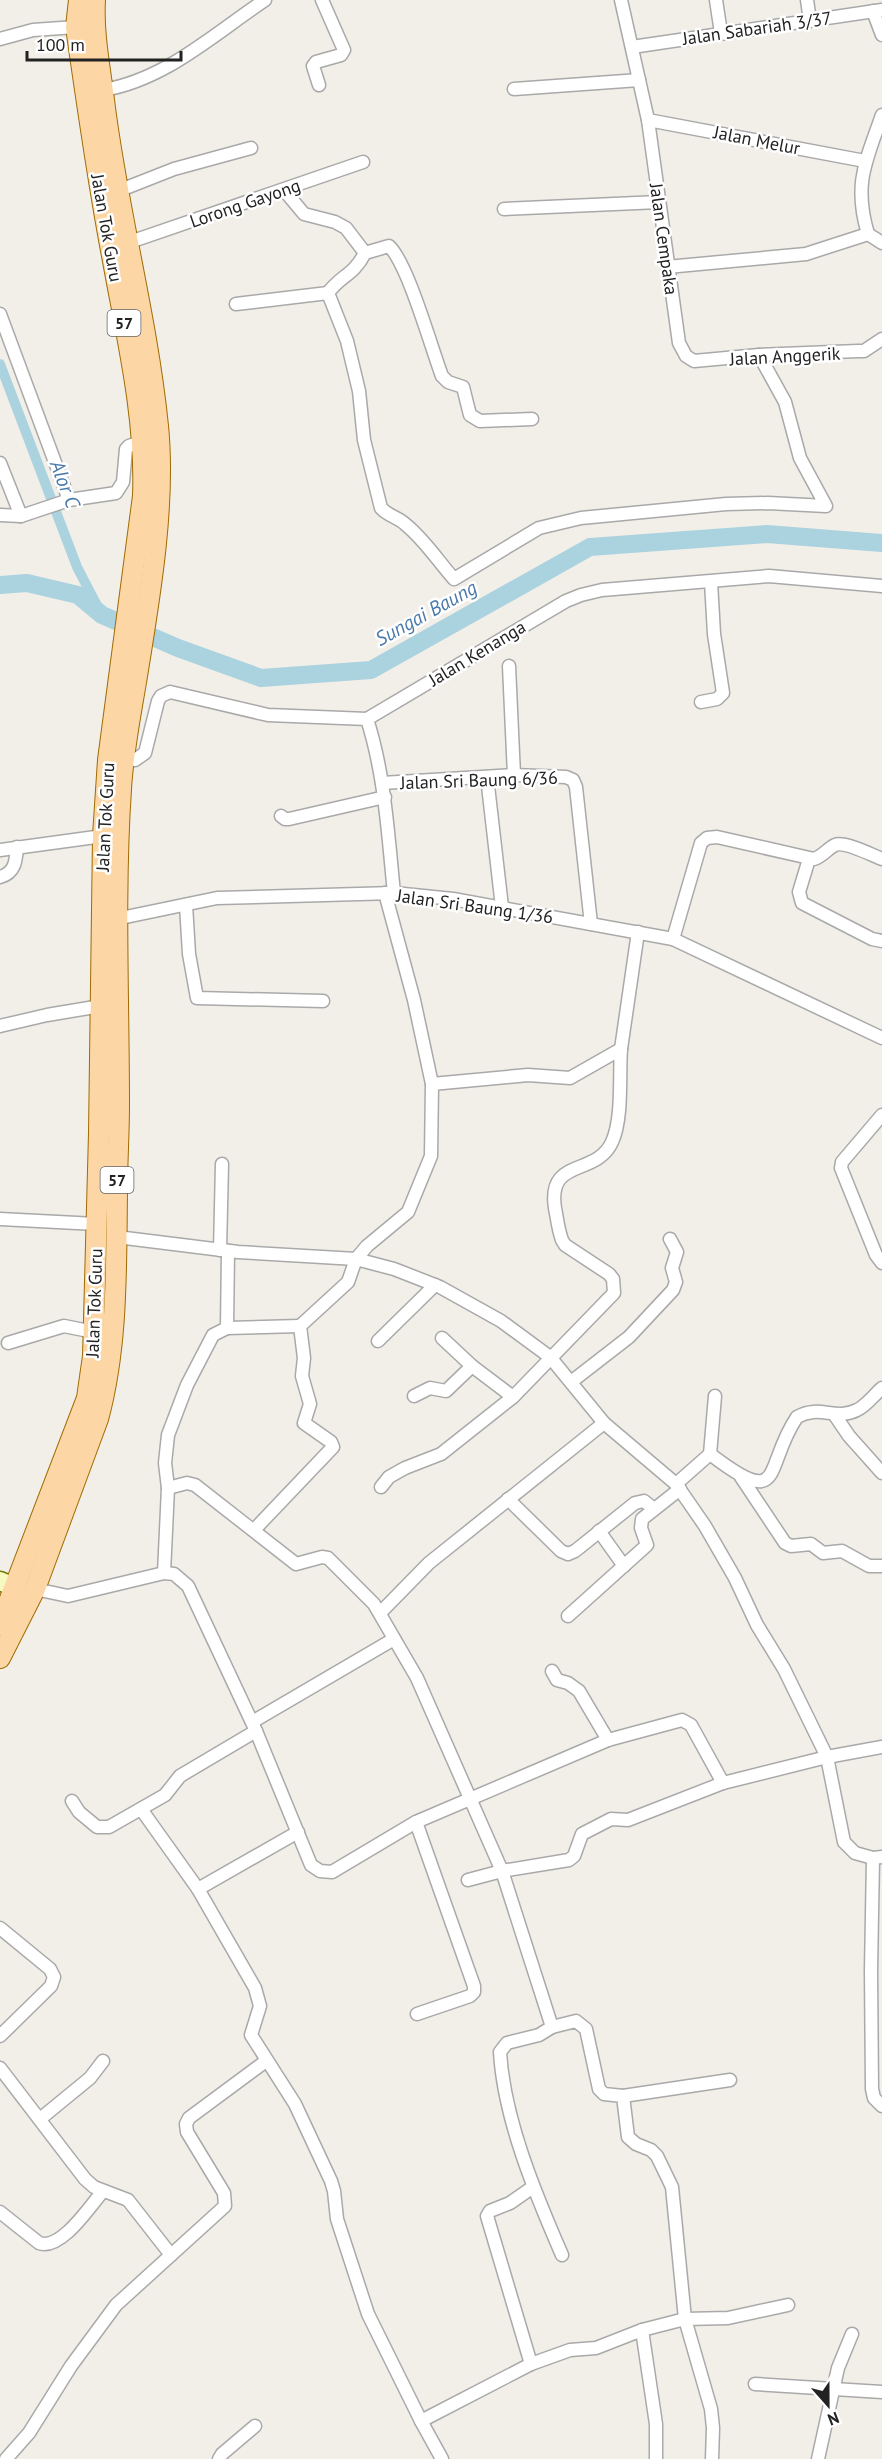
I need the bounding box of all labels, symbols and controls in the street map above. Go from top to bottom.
street label: Jalan Sabariah 3/37 [680,6,833,50]
scale bar [27,24,182,62]
text: 100 m [36,33,85,56]
street label: Jalan Melur [711,120,802,160]
street label: Jalan Tok Guru [86,171,128,284]
street label: Lorong Gayong [187,173,303,233]
street label: Jalan Cempaka [645,181,683,296]
road number: 57 [108,310,140,336]
street label: Jalan Anggerik [728,342,841,370]
water label: Alor C [44,455,87,514]
water label: Sungai Baung [370,574,482,652]
street label: Jalan Kenanga [423,615,530,692]
street label: Jalan Tok Guru [91,762,119,873]
street label: Jalan Sri Baung 6/36 [399,766,558,794]
street label: Jalan Sri Baung 1/36 [394,884,555,928]
road number: 57 [100,1167,134,1193]
street label: Jalan Tok Guru [81,1248,107,1359]
north arrow [798,2375,858,2435]
text: N [825,2408,842,2430]

